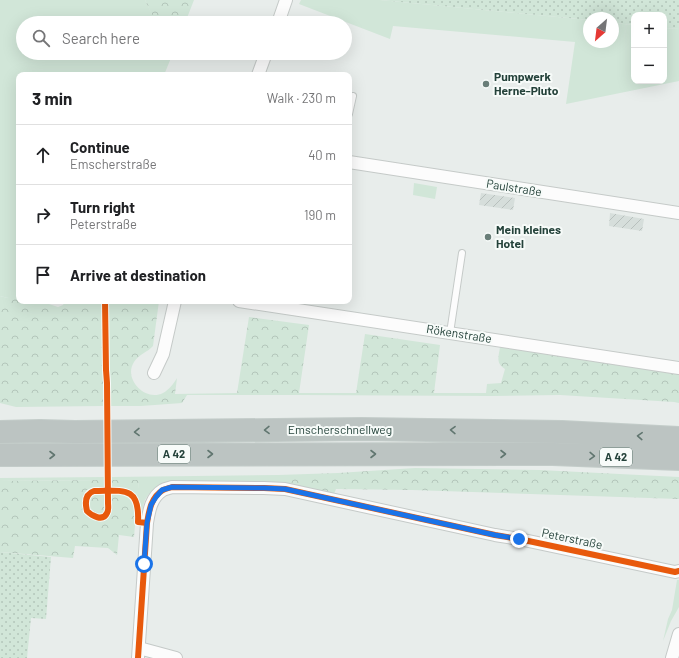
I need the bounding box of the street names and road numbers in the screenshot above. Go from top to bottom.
street label: Paulstraße [485,176,543,198]
street label: Rökenstraße [425,321,493,345]
street label: Emscherschnellweg [288,422,392,436]
road number: A 42 [158,445,190,463]
road number: A 42 [600,448,632,466]
street label: Peterstraße [541,525,604,551]

